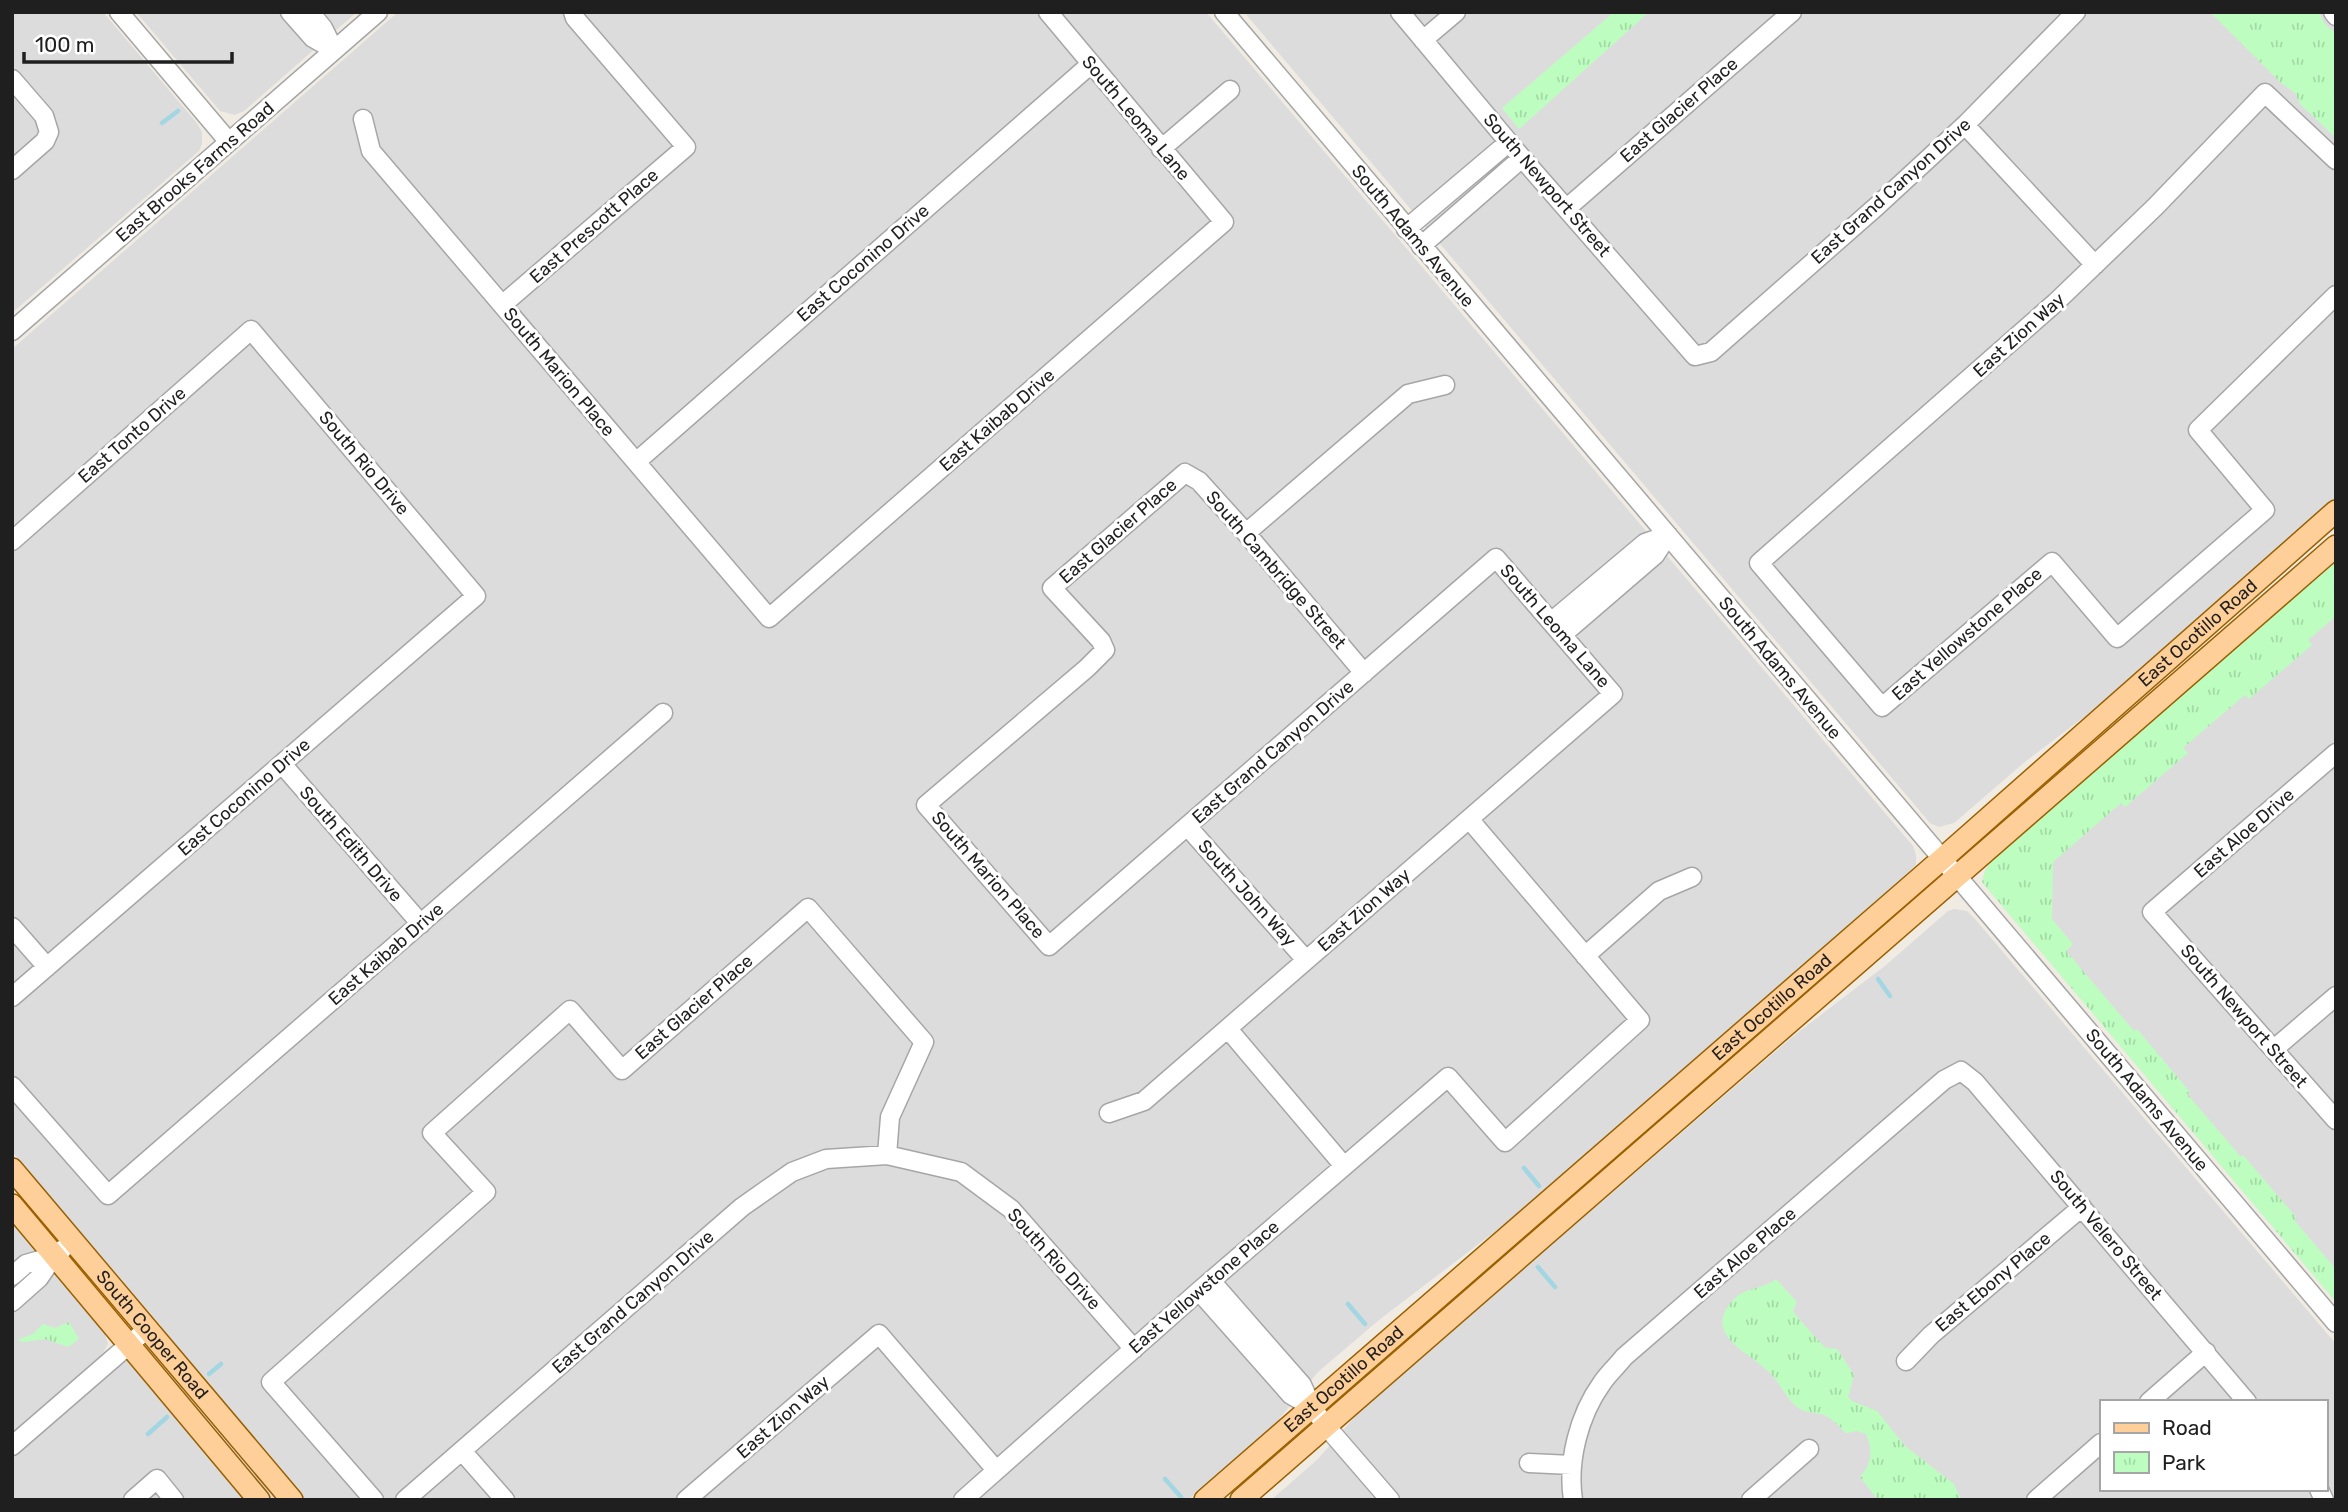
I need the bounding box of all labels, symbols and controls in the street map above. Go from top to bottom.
scale bar [24,21,233,65]
text: 100 m [35,32,94,57]
street label: South Leoma Lane [1077,51,1195,185]
street label: East Glacier Place [1616,53,1742,167]
street label: East Brooks Farms Road [111,97,279,247]
street label: South Newport Street [1479,109,1615,261]
street label: East Grand Canyon Drive [1807,113,1975,269]
street label: South Adams Avenue [1347,160,1479,312]
street label: East Prescott Place [525,164,663,288]
street label: East Coconino Drive [792,199,934,327]
street label: East Zion Way [1969,288,2069,382]
street label: South Marion Place [499,303,619,441]
street label: East Kaibab Drive [935,364,1059,476]
street label: East Tonto Drive [73,382,191,488]
street label: South Rio Drive [314,407,414,519]
street label: East Glacier Place [1055,474,1181,588]
street label: South Cambridge Street [1201,486,1351,654]
street label: South Leoma Lane [1495,560,1615,692]
street label: East Yellowstone Place [1887,563,2047,705]
street label: East Ocotillo Road [2134,575,2262,691]
street label: South Adams Avenue [1714,592,1846,744]
street label: East Grand Canyon Drive [1187,676,1359,828]
street label: East Coconino Drive [173,733,315,861]
street label: South Edith Drive [295,782,407,906]
street label: East Aloe Drive [2189,784,2299,882]
street label: South Marion Place [927,807,1049,943]
street label: South John Way [1193,835,1301,951]
street label: East Zion Way [1313,864,1415,956]
street label: East Kaibab Drive [324,898,448,1010]
street label: South Newport Street [2176,940,2312,1092]
street label: East Ocotillo Road [1707,949,1836,1065]
street label: East Glacier Place [631,950,757,1064]
street label: South Adams Avenue [2081,1024,2213,1176]
street label: South Velero Street [2045,1165,2167,1305]
street label: East Aloe Place [1689,1203,1801,1303]
street label: South Rio Drive [1003,1204,1105,1314]
street label: East Yellowstone Place [1124,1216,1284,1358]
street label: East Grand Canyon Drive [547,1226,719,1378]
street label: East Ebony Place [1931,1227,2055,1337]
street label: South Cooper Road [91,1266,213,1404]
street label: East Ocotillo Road [1279,1321,1408,1437]
street label: East Zion Way [732,1371,834,1463]
legend [2100,1400,2327,1491]
text: Road [2162,1415,2212,1440]
text: Park [2162,1450,2206,1475]

